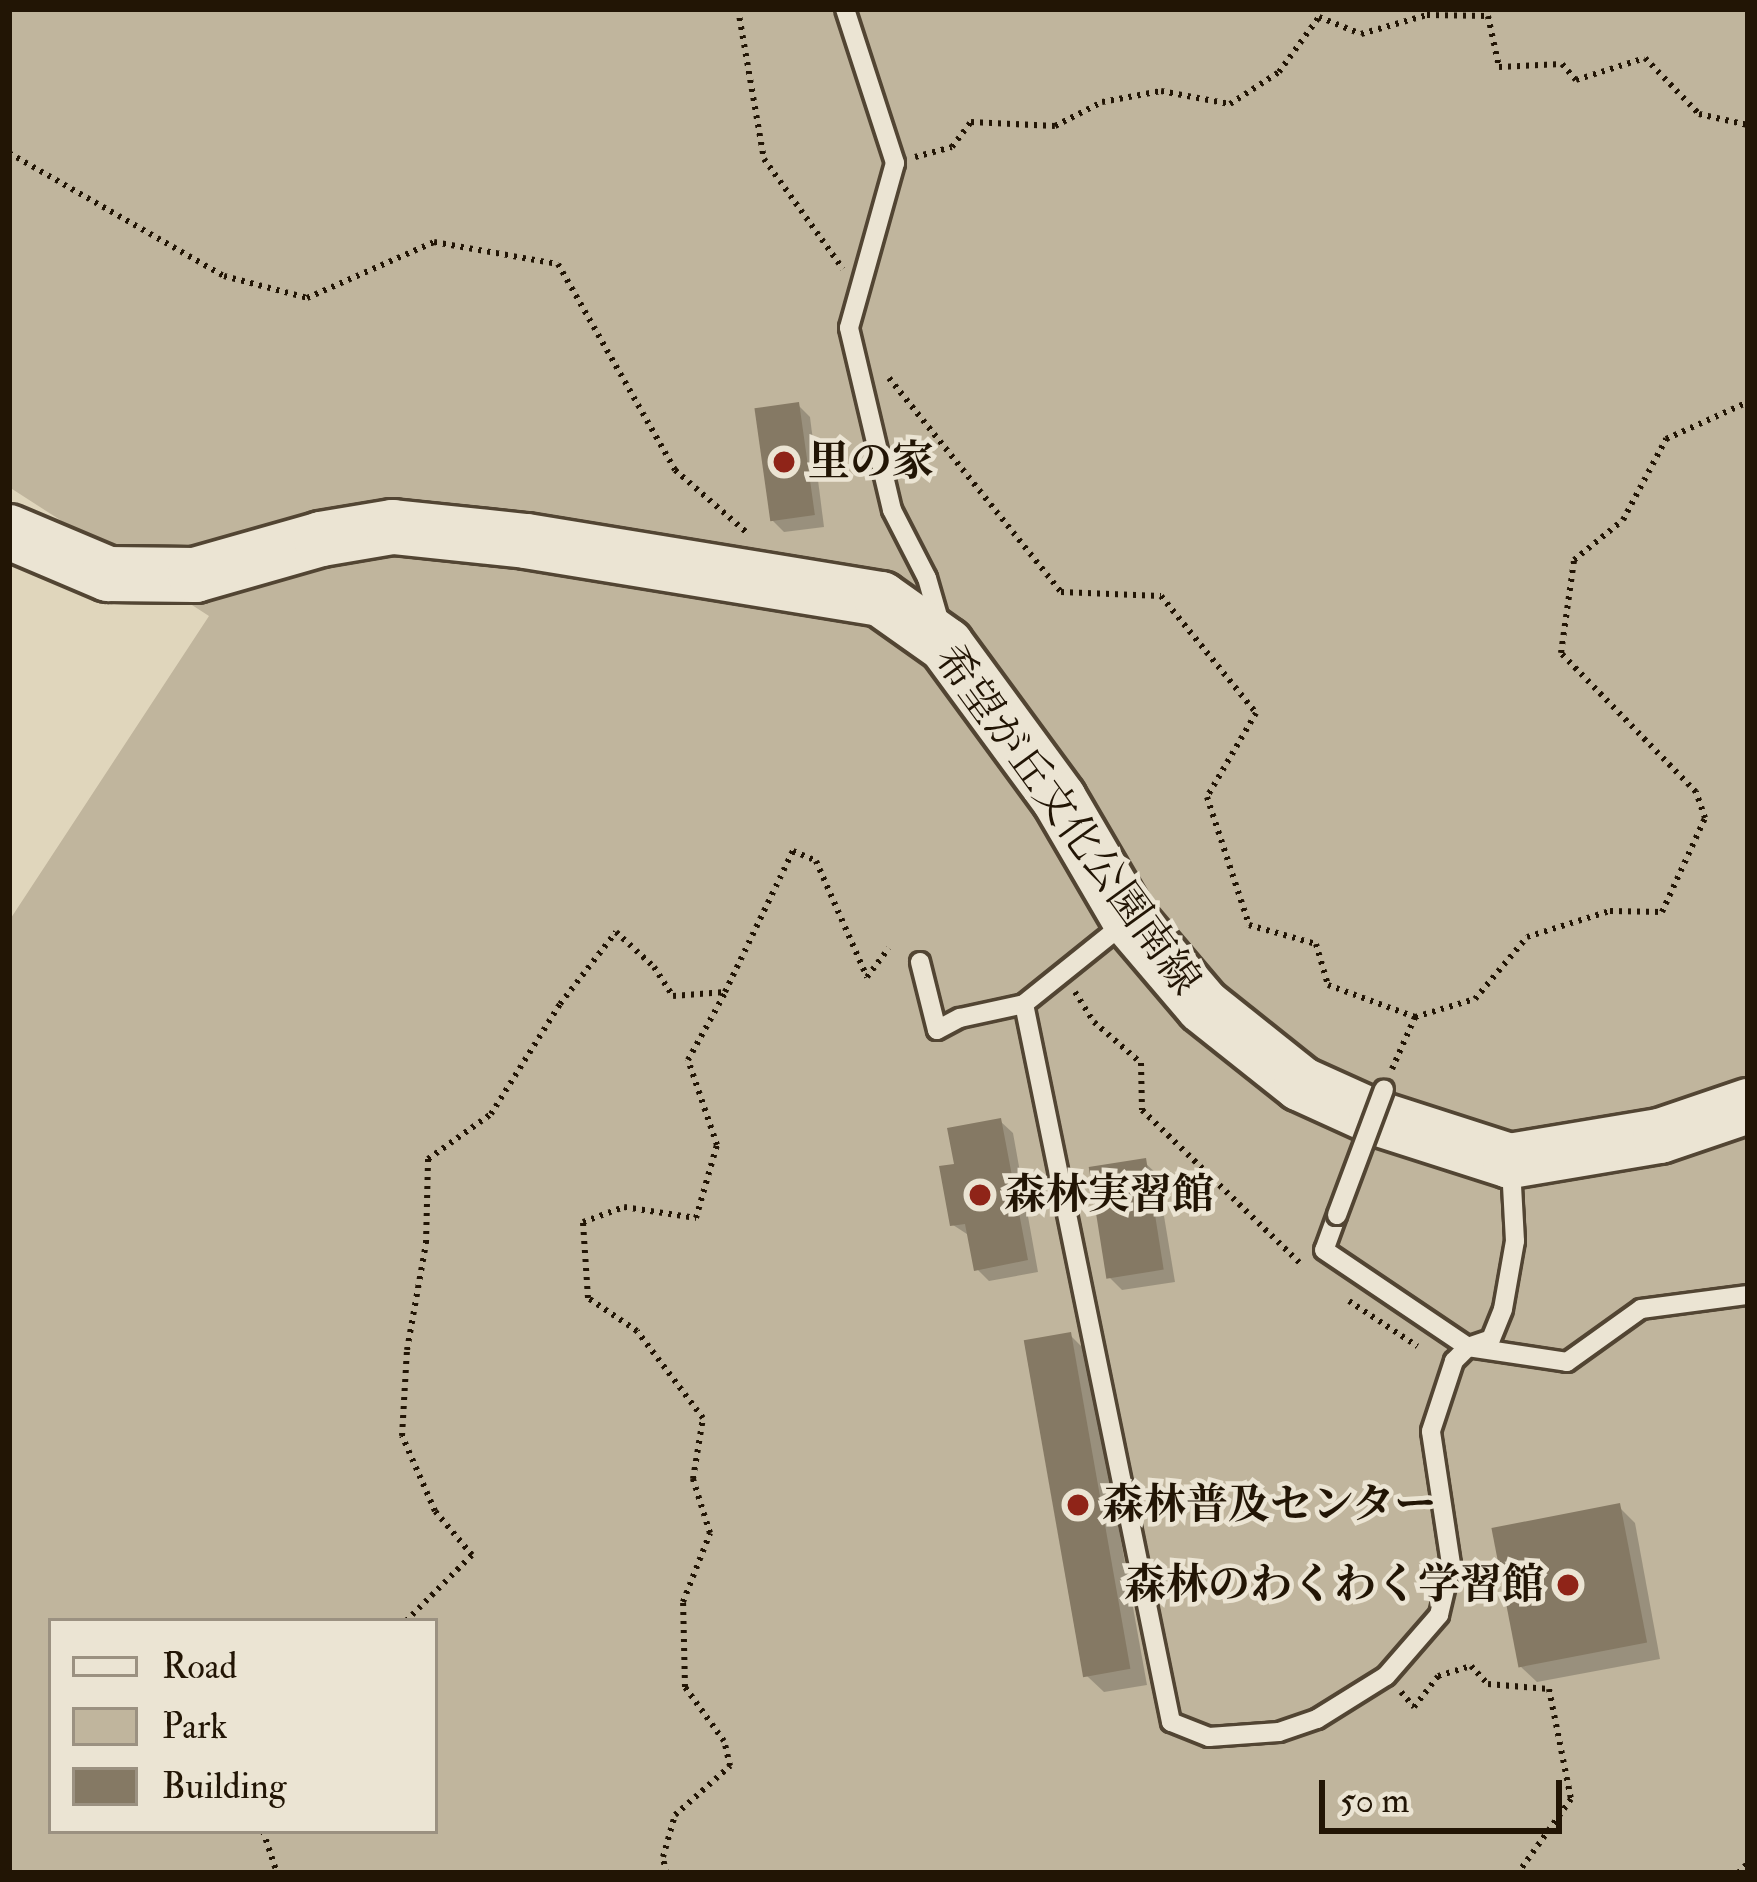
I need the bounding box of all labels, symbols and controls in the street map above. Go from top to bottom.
place label: 里の家 [808,437,934,487]
marker: 里の家 [771,449,797,475]
street label: 希望が丘文化公園南線 [923,635,1211,1005]
place label: 森林実習館 [1004,1170,1214,1220]
marker: 森林実習館 [967,1182,993,1208]
place label: 森林普及センター [1102,1480,1438,1530]
marker: 森林普及センター [1065,1492,1091,1518]
place label: 森林のわくわく学習館 [1124,1560,1544,1610]
marker: 森林のわくわく学習館 [1555,1572,1581,1598]
legend [48,1618,438,1834]
text: Road [162,1644,237,1689]
text: Park [162,1704,228,1749]
scale bar [1325,1756,1568,1830]
text: Building [162,1764,286,1809]
text: 50 m [1340,1778,1409,1823]

